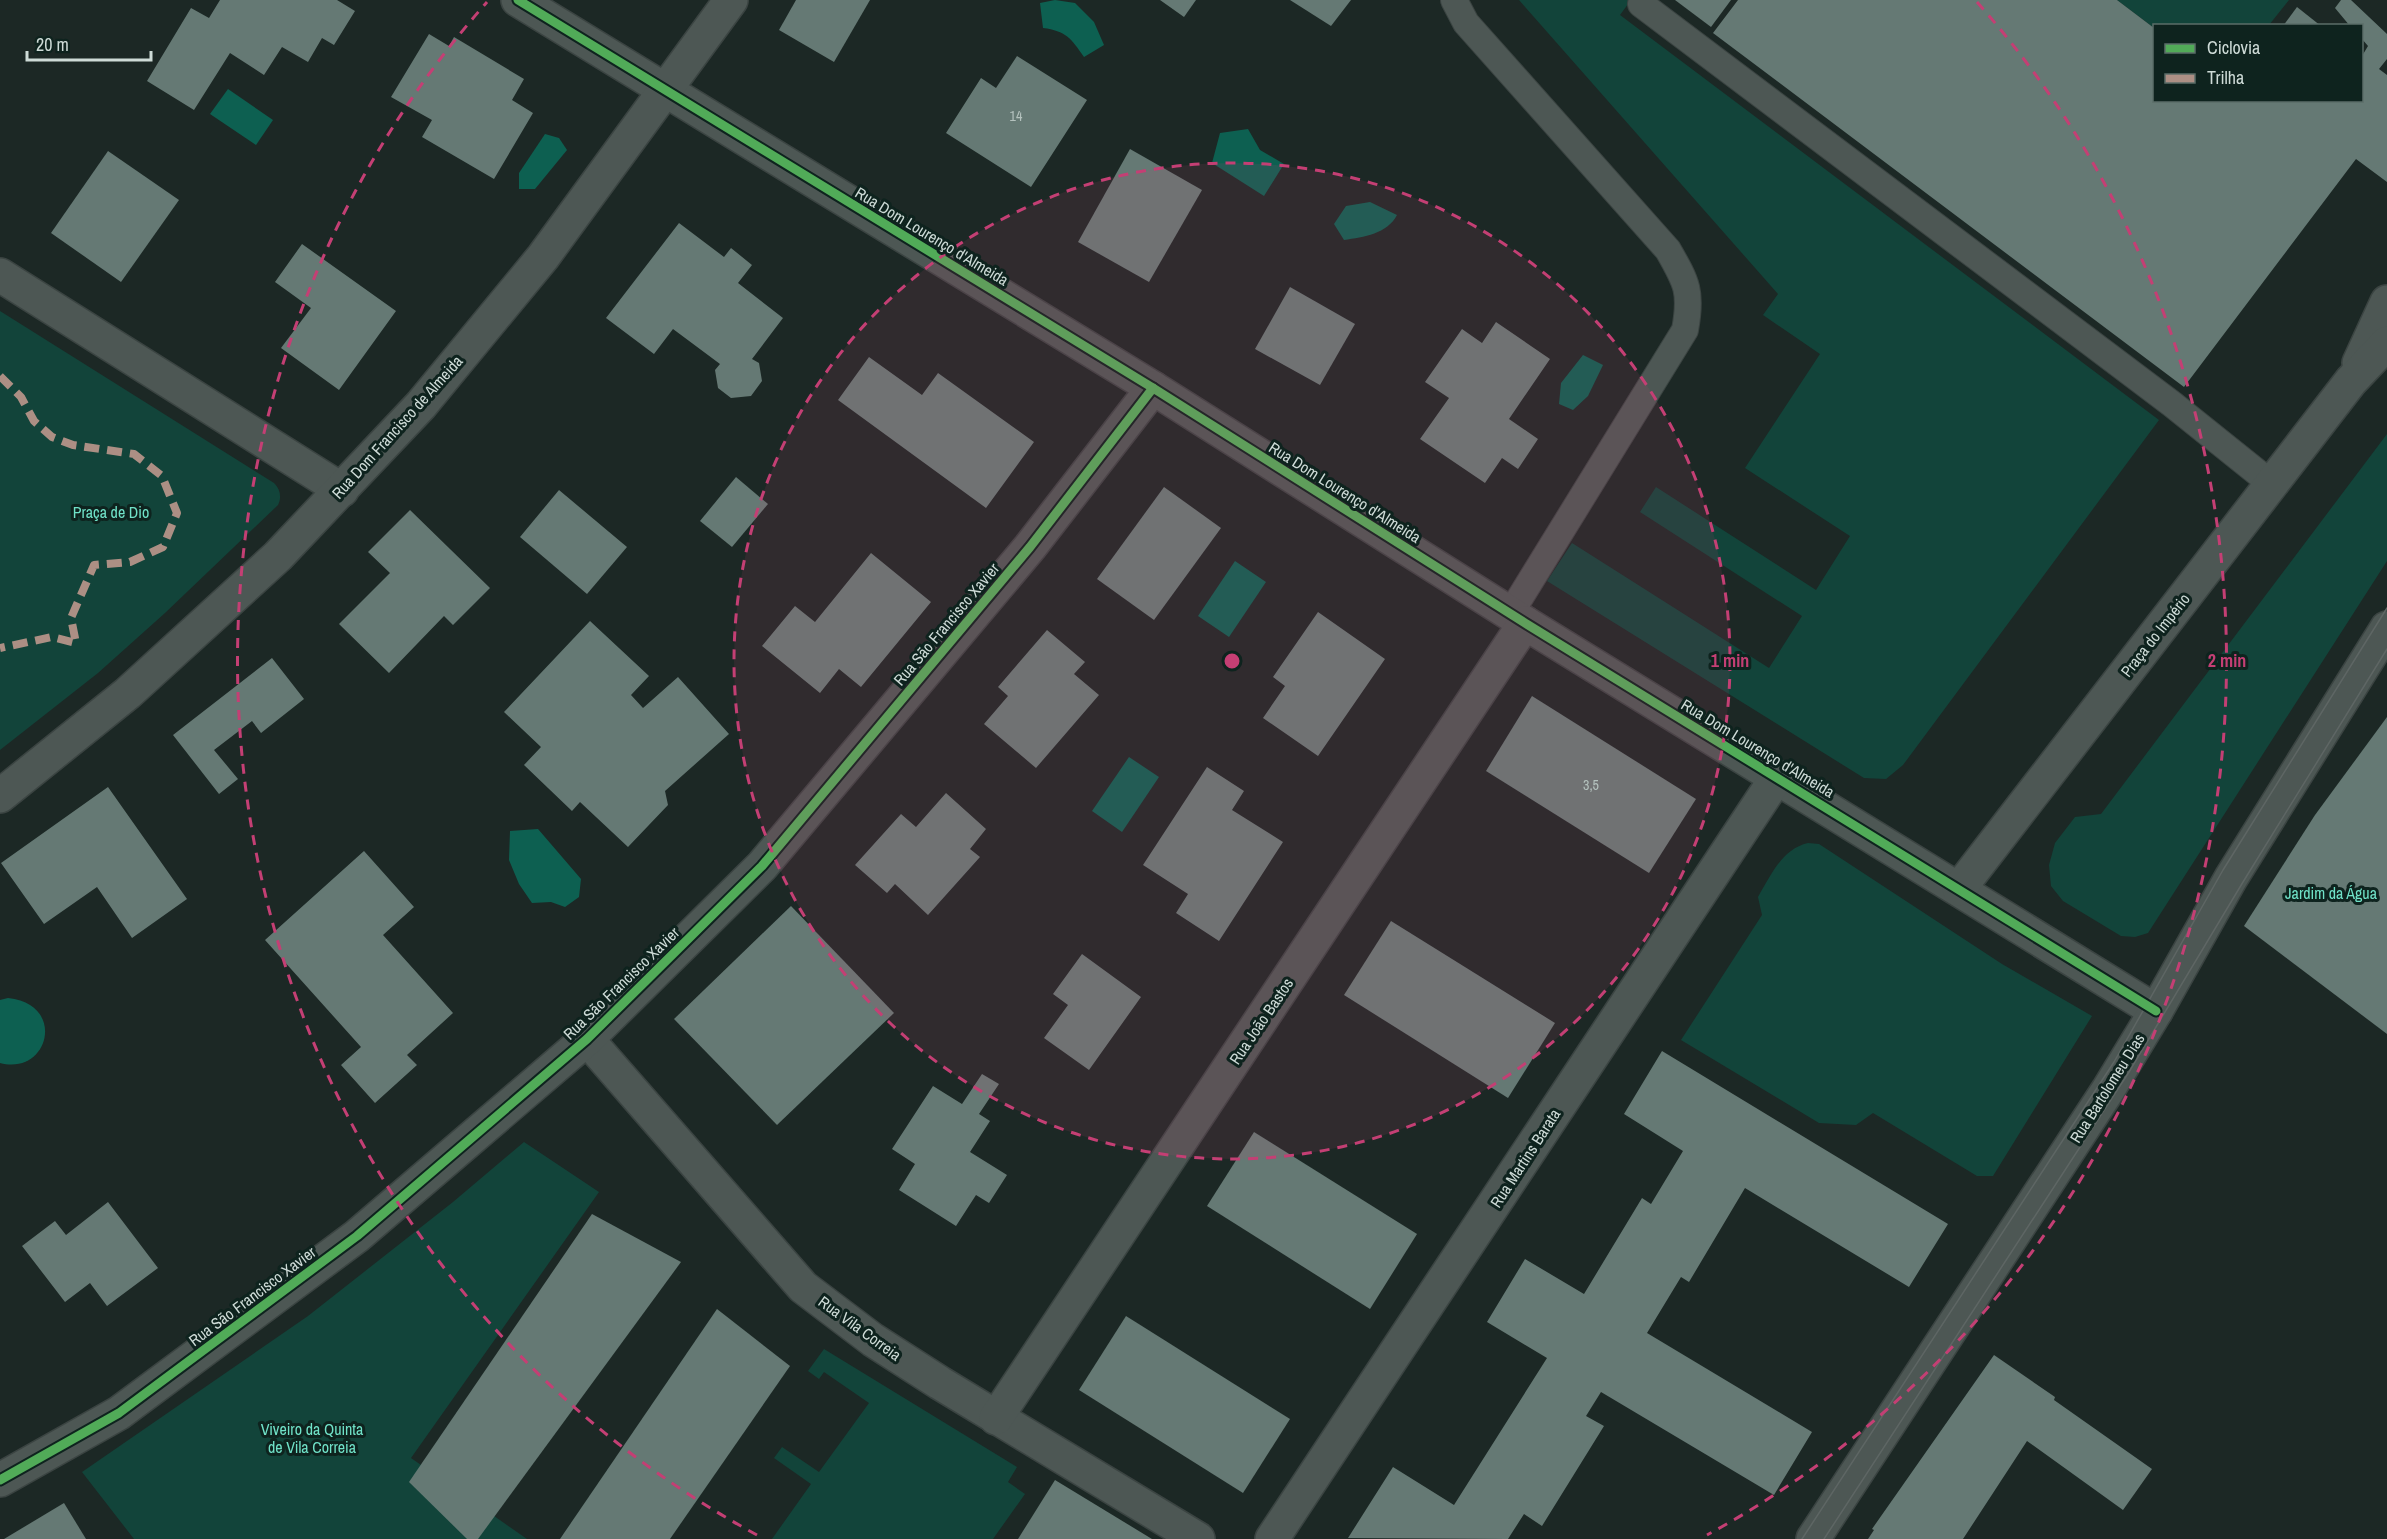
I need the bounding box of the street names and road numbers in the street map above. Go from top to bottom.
street label: Rua Dom Lourenço d'Almeida [851,181,1013,291]
street label: Rua Dom Francisco de Almeida [327,350,468,503]
street label: Rua Dom Lourenço d'Almeida [1265,436,1426,548]
street label: Rua São Francisco Xavier [888,558,1004,690]
street label: Praça do Império [2115,589,2195,681]
street label: Rua Dom Lourenço d'Almeida [1677,693,1839,803]
street label: Rua São Francisco Xavier [558,921,684,1044]
street label: Rua João Bastos [1224,973,1298,1069]
street label: Rua Bartolomeu Dias [2064,1029,2150,1147]
street label: Rua Martins Barata [1485,1104,1566,1212]
street label: Rua São Francisco Xavier [184,1241,321,1351]
street label: Rua Vila Correia [814,1290,906,1366]

